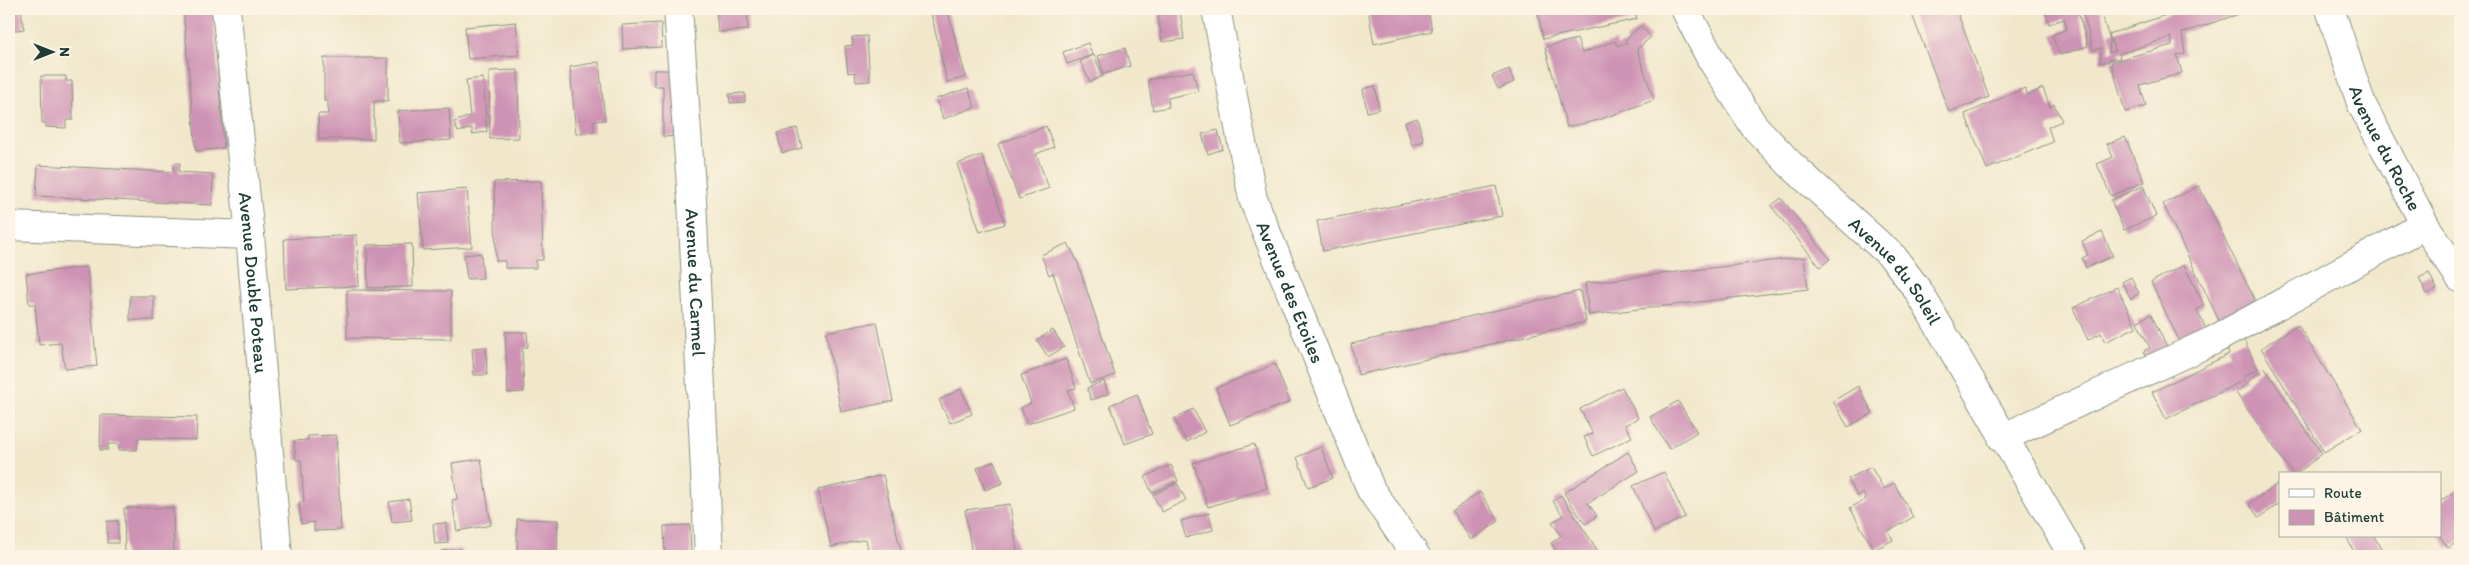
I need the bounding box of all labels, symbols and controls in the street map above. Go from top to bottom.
north arrow [28,28,78,78]
text: N [56,47,73,57]
street label: Avenue du Roche [2344,82,2427,215]
street label: Avenue Double Poteau [234,191,274,375]
street label: Avenue du Carmel [681,208,711,357]
street label: Avenue du Soleil [1844,212,1947,329]
street label: Avenue des Etoiles [1252,218,1330,366]
legend [2279,472,2442,538]
text: Route [2324,484,2362,502]
text: Bâtiment [2324,508,2385,526]

